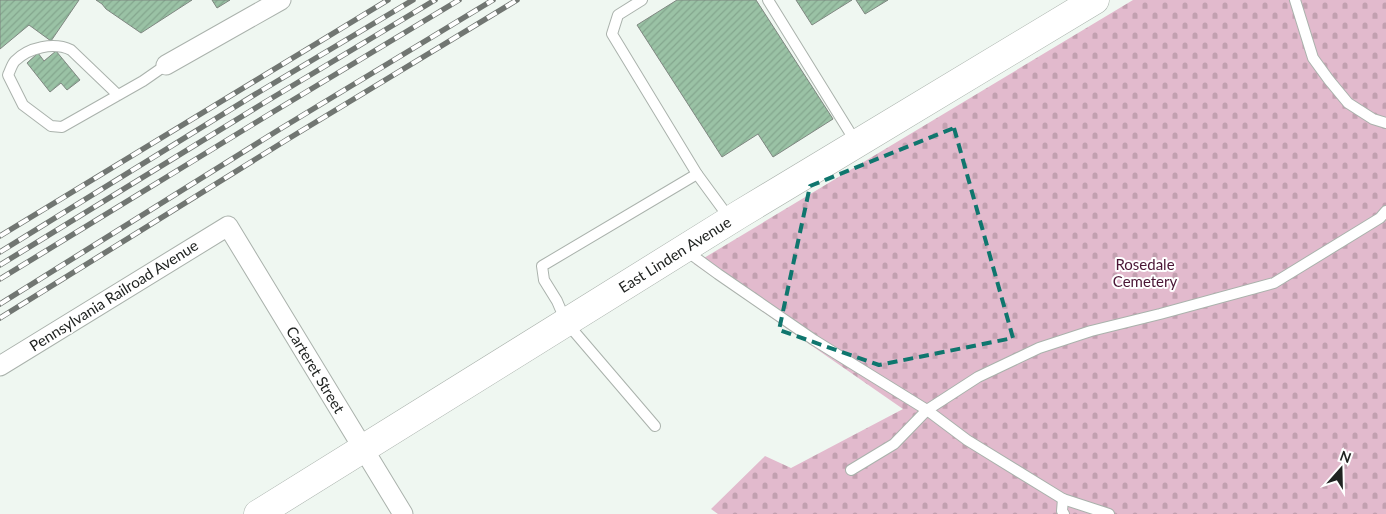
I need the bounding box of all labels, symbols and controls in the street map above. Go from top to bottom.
street label: East Linden Avenue [615,212,734,296]
street label: Pennsylvania Railroad Avenue [26,236,201,355]
park label: Rosedale Cemetery [1113,255,1177,290]
street label: Carteret Street [283,323,349,417]
north arrow [1316,444,1366,494]
text: N [1338,446,1354,466]

